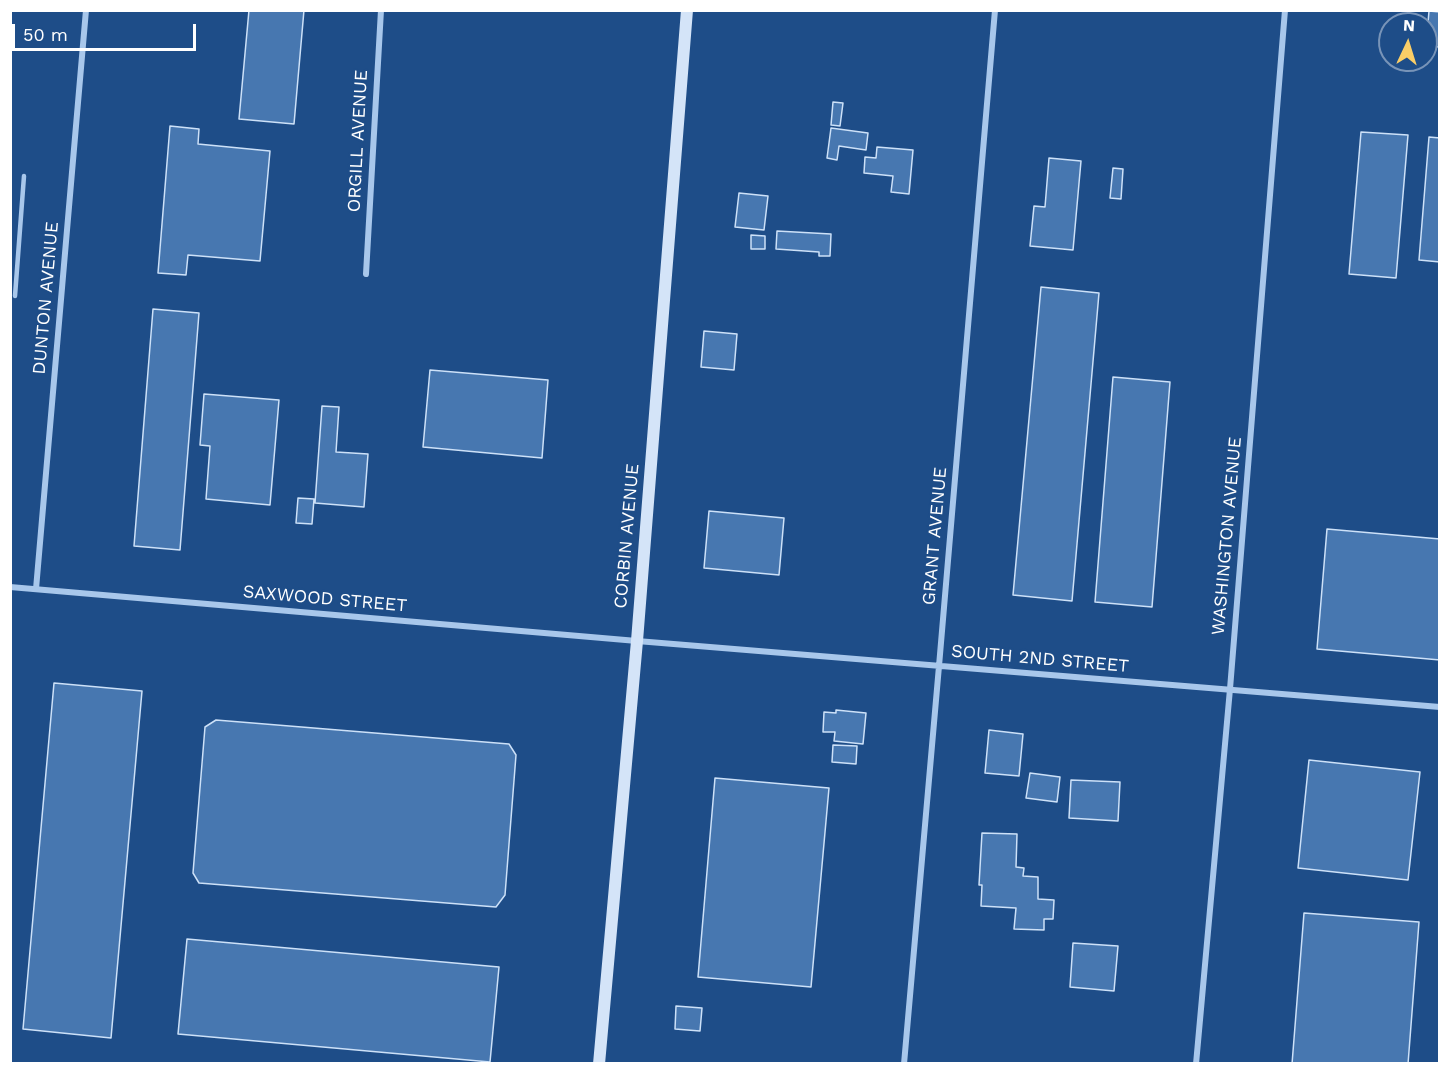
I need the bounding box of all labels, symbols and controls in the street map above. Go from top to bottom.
scale bar [15,12,200,50]
north arrow [1378,12,1438,72]
text: N [1403,16,1416,35]
text: 50 m [23,24,68,45]
street label: ORGILL AVENUE [343,69,373,213]
street label: DUNTON AVENUE [29,221,63,375]
street label: WASHINGTON AVENUE [1208,436,1246,636]
street label: CORBIN AVENUE [610,463,644,609]
street label: GRANT AVENUE [918,466,952,606]
street label: SAXWOOD STREET [242,581,408,617]
street label: SOUTH 2ND STREET [950,640,1130,678]

